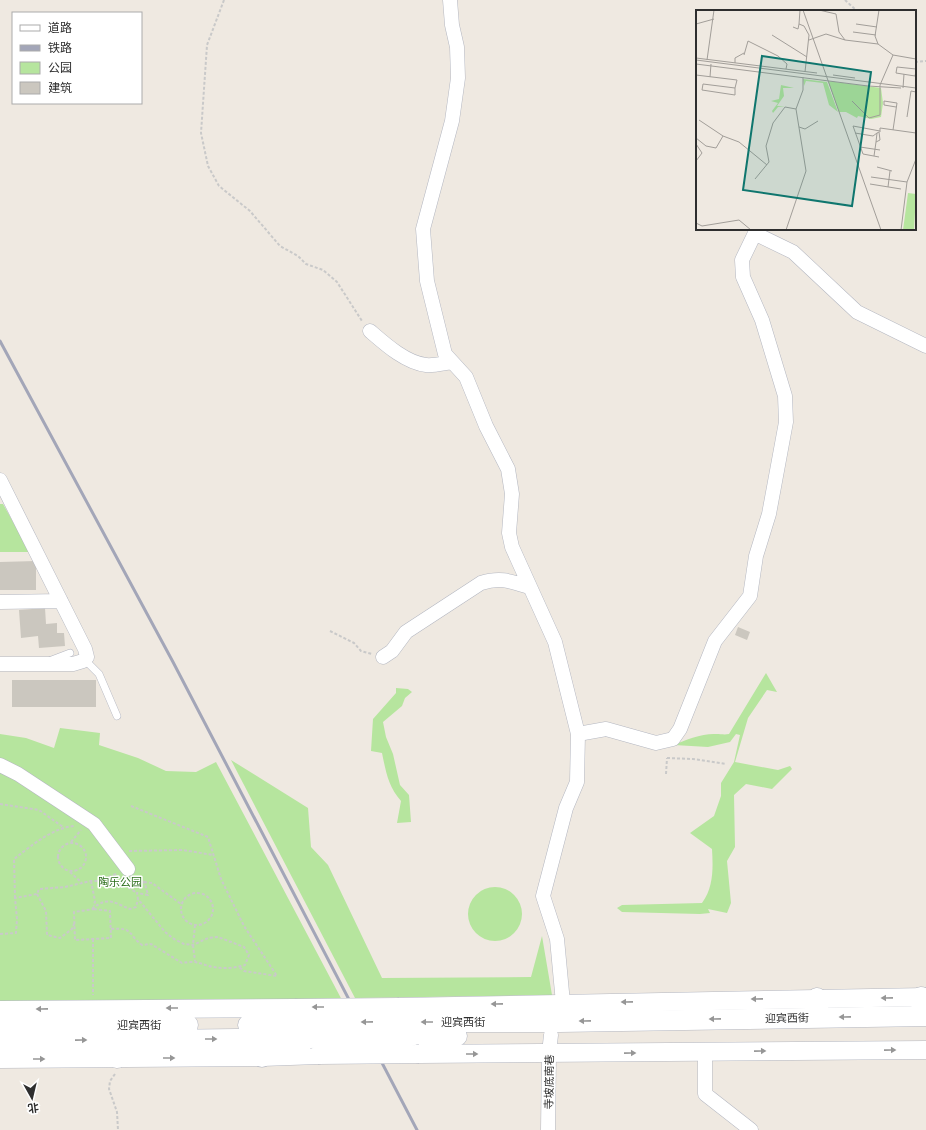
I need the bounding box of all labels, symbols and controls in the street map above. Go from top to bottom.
inset map [696,10,916,230]
legend [12,12,142,104]
text: 道路 [48,18,72,37]
text: 铁路 [48,38,72,57]
text: 公园 [48,58,72,77]
text: 建筑 [48,78,72,97]
park label: 陶乐公园 [98,874,142,890]
one-way arrow [881,994,893,1001]
one-way arrow [750,996,763,1002]
one-way arrow [621,998,633,1005]
one-way arrow [491,1001,503,1008]
one-way arrow [311,1004,324,1010]
one-way arrow [165,1005,178,1011]
one-way arrow [35,1006,48,1012]
street label: 迎宾西街 [765,1010,809,1026]
street label: 迎宾西街 [441,1014,485,1030]
one-way arrow [838,1014,851,1020]
one-way arrow [708,1016,721,1022]
street label: 迎宾西街 [117,1017,161,1033]
one-way arrow [578,1018,591,1024]
one-way arrow [360,1019,373,1025]
one-way arrow [420,1019,433,1025]
one-way arrow [205,1036,218,1042]
one-way arrow [75,1037,88,1043]
one-way arrow [884,1047,897,1053]
one-way arrow [754,1048,767,1054]
one-way arrow [624,1050,637,1056]
one-way arrow [466,1051,479,1057]
street label: 寺坡底南巷 [541,1054,557,1110]
one-way arrow [163,1055,176,1061]
one-way arrow [33,1056,46,1062]
north arrow [12,1078,52,1118]
text: 北 [27,1099,40,1117]

